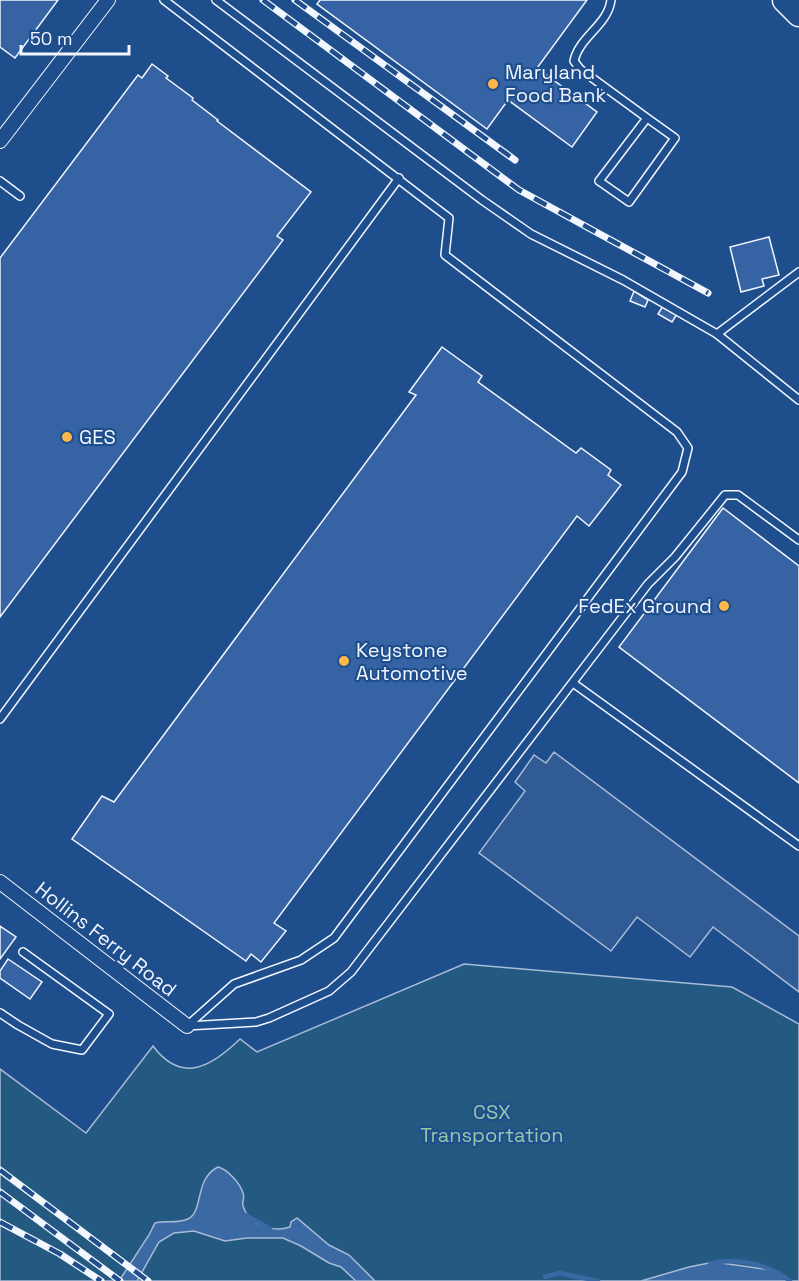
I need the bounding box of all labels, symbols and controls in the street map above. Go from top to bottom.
scale bar [21,18,129,56]
text: 50 m [30,27,72,50]
place label: Maryland Food Bank [505,59,606,108]
marker: Maryland Food Bank [486,77,500,91]
place label: GES [79,424,116,450]
marker: GES [60,430,74,444]
place label: FedEx Ground [578,593,712,619]
marker: FedEx Ground [717,599,731,613]
place label: Keystone Automotive [356,637,468,686]
marker: Keystone Automotive [337,654,351,668]
street label: Hollins Ferry Road [30,876,182,1002]
park label: CSX Transportation [420,1099,564,1148]

